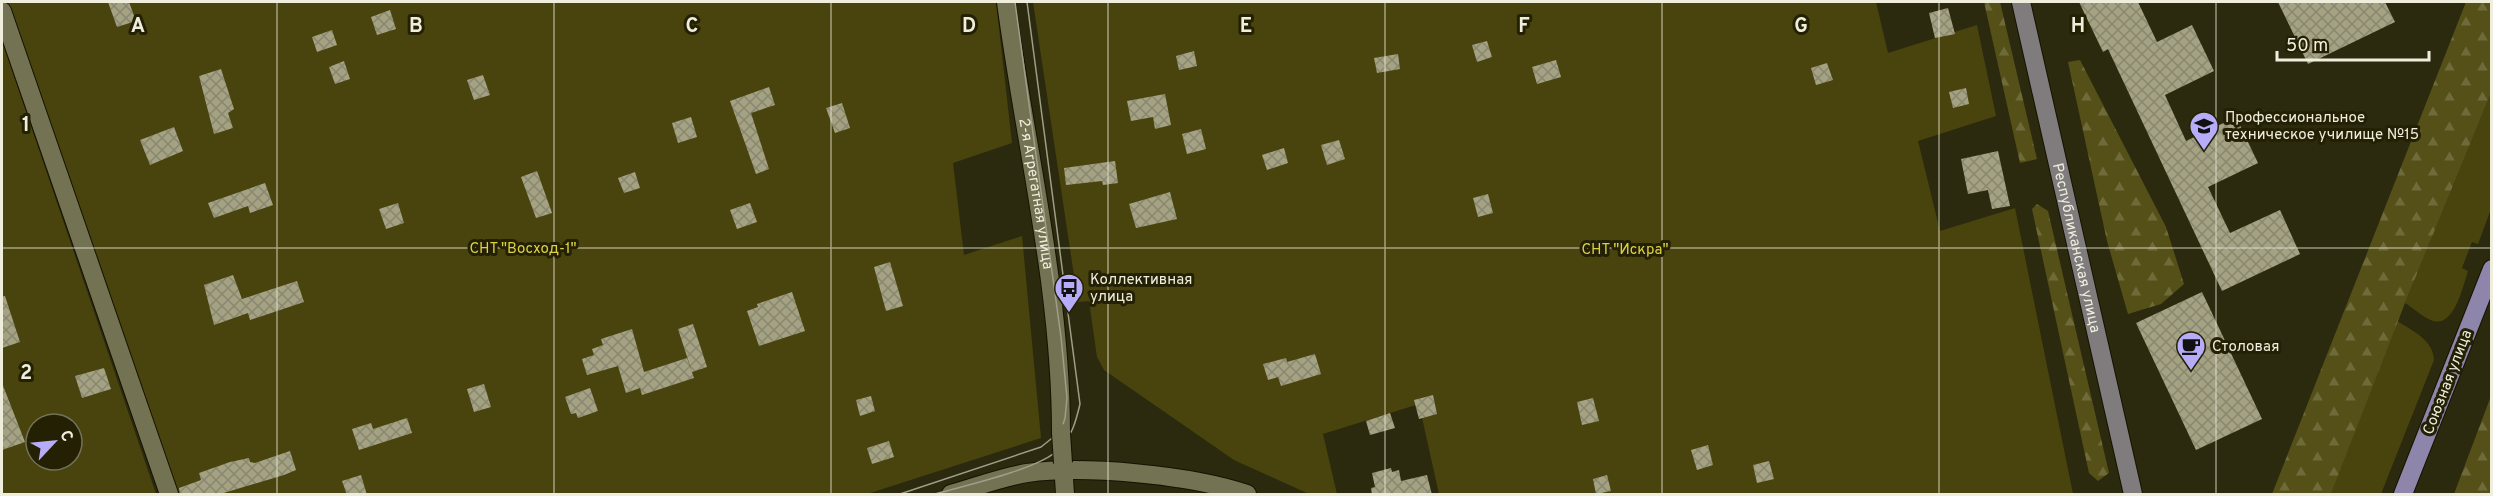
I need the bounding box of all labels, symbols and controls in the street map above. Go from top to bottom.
text: A [131,14,145,40]
text: B [409,14,423,40]
text: C [686,14,698,40]
text: D [962,14,976,40]
text: E [1240,14,1252,40]
text: F [1518,14,1530,40]
text: G [1794,14,1808,40]
text: H [2071,14,2085,40]
scale bar [2277,24,2428,62]
text: 50 m [2286,35,2328,58]
place label: Профессиональное техническое училище №15 [2225,109,2419,145]
school or university icon: Профессиональное техническое училище №15 [2188,110,2220,152]
text: 1 [22,113,30,139]
street label: 2-я Агрегатная улица [1013,117,1056,271]
street label: Республиканская улица [2047,161,2104,335]
park label: СНТ "Восход-1" [469,240,577,259]
park label: СНТ "Искра" [1581,241,1669,260]
place label: Коллективная улица [1090,271,1193,307]
bus stop icon: Коллективная улица [1053,272,1085,314]
street label: Союзная улица [2420,327,2477,438]
cafe icon: Столовая [2175,330,2207,372]
place label: Столовая [2212,338,2279,357]
text: 2 [20,361,32,387]
north arrow [24,412,84,472]
text: С [54,427,77,445]

